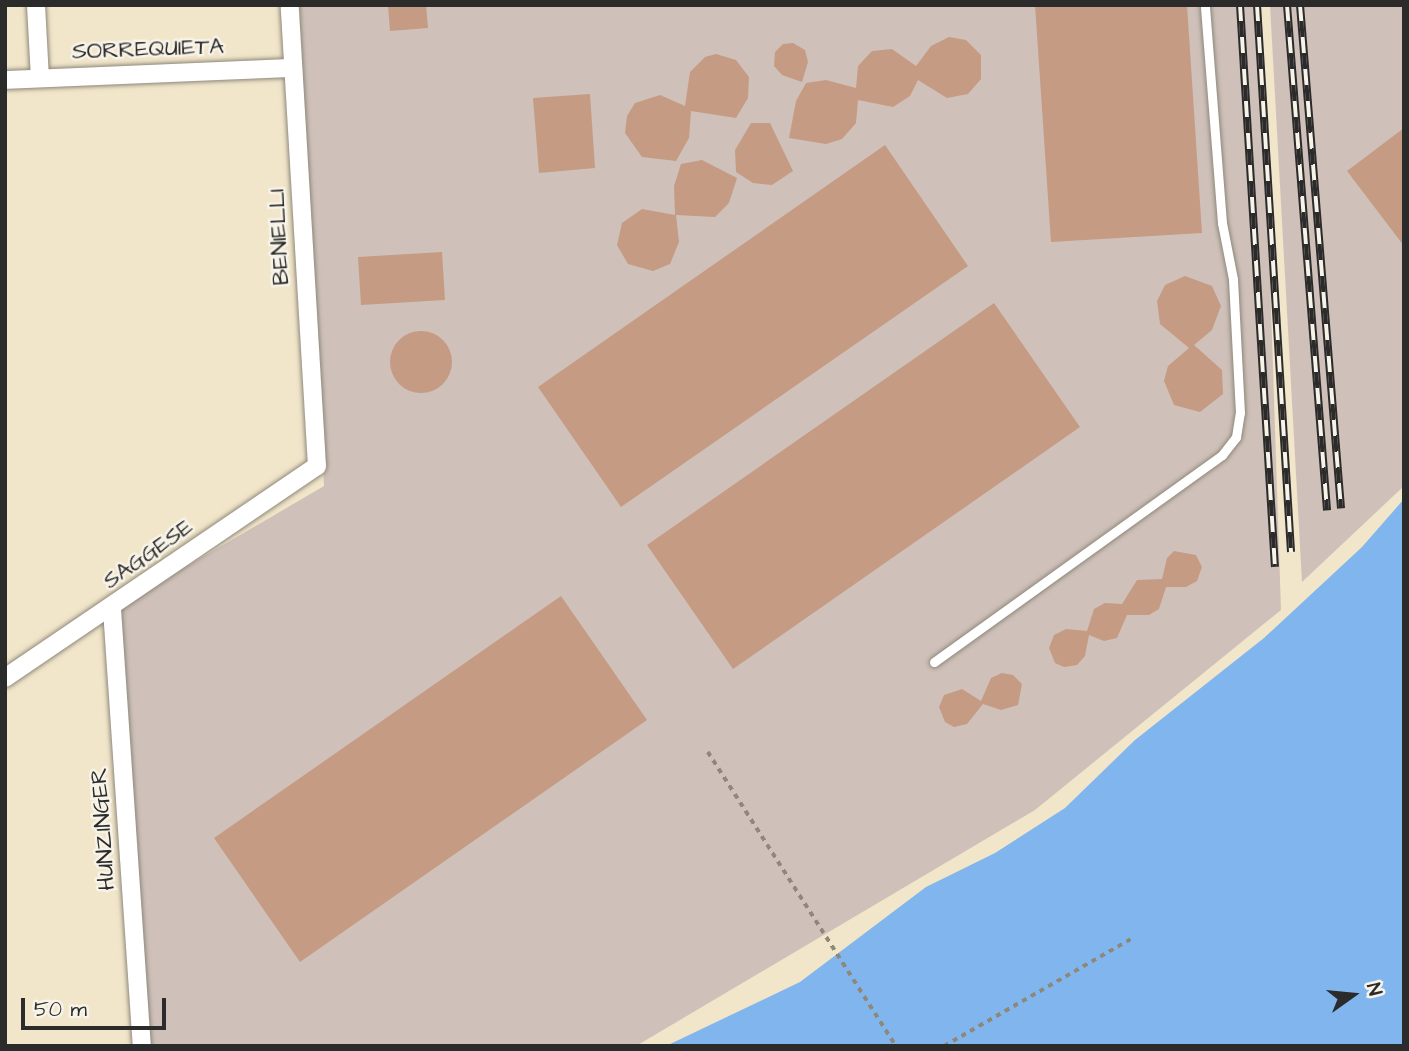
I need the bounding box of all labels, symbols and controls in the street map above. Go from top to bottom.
street label: SORREQUIETA [72,33,224,65]
street label: BENIELLI [263,188,295,286]
street label: SAGGESE [98,513,198,595]
street label: HUNZINGER [85,767,121,891]
north arrow [1318,960,1388,1030]
text: N [1359,980,1388,999]
scale bar [24,984,170,1028]
text: 50 m [34,995,87,1024]

